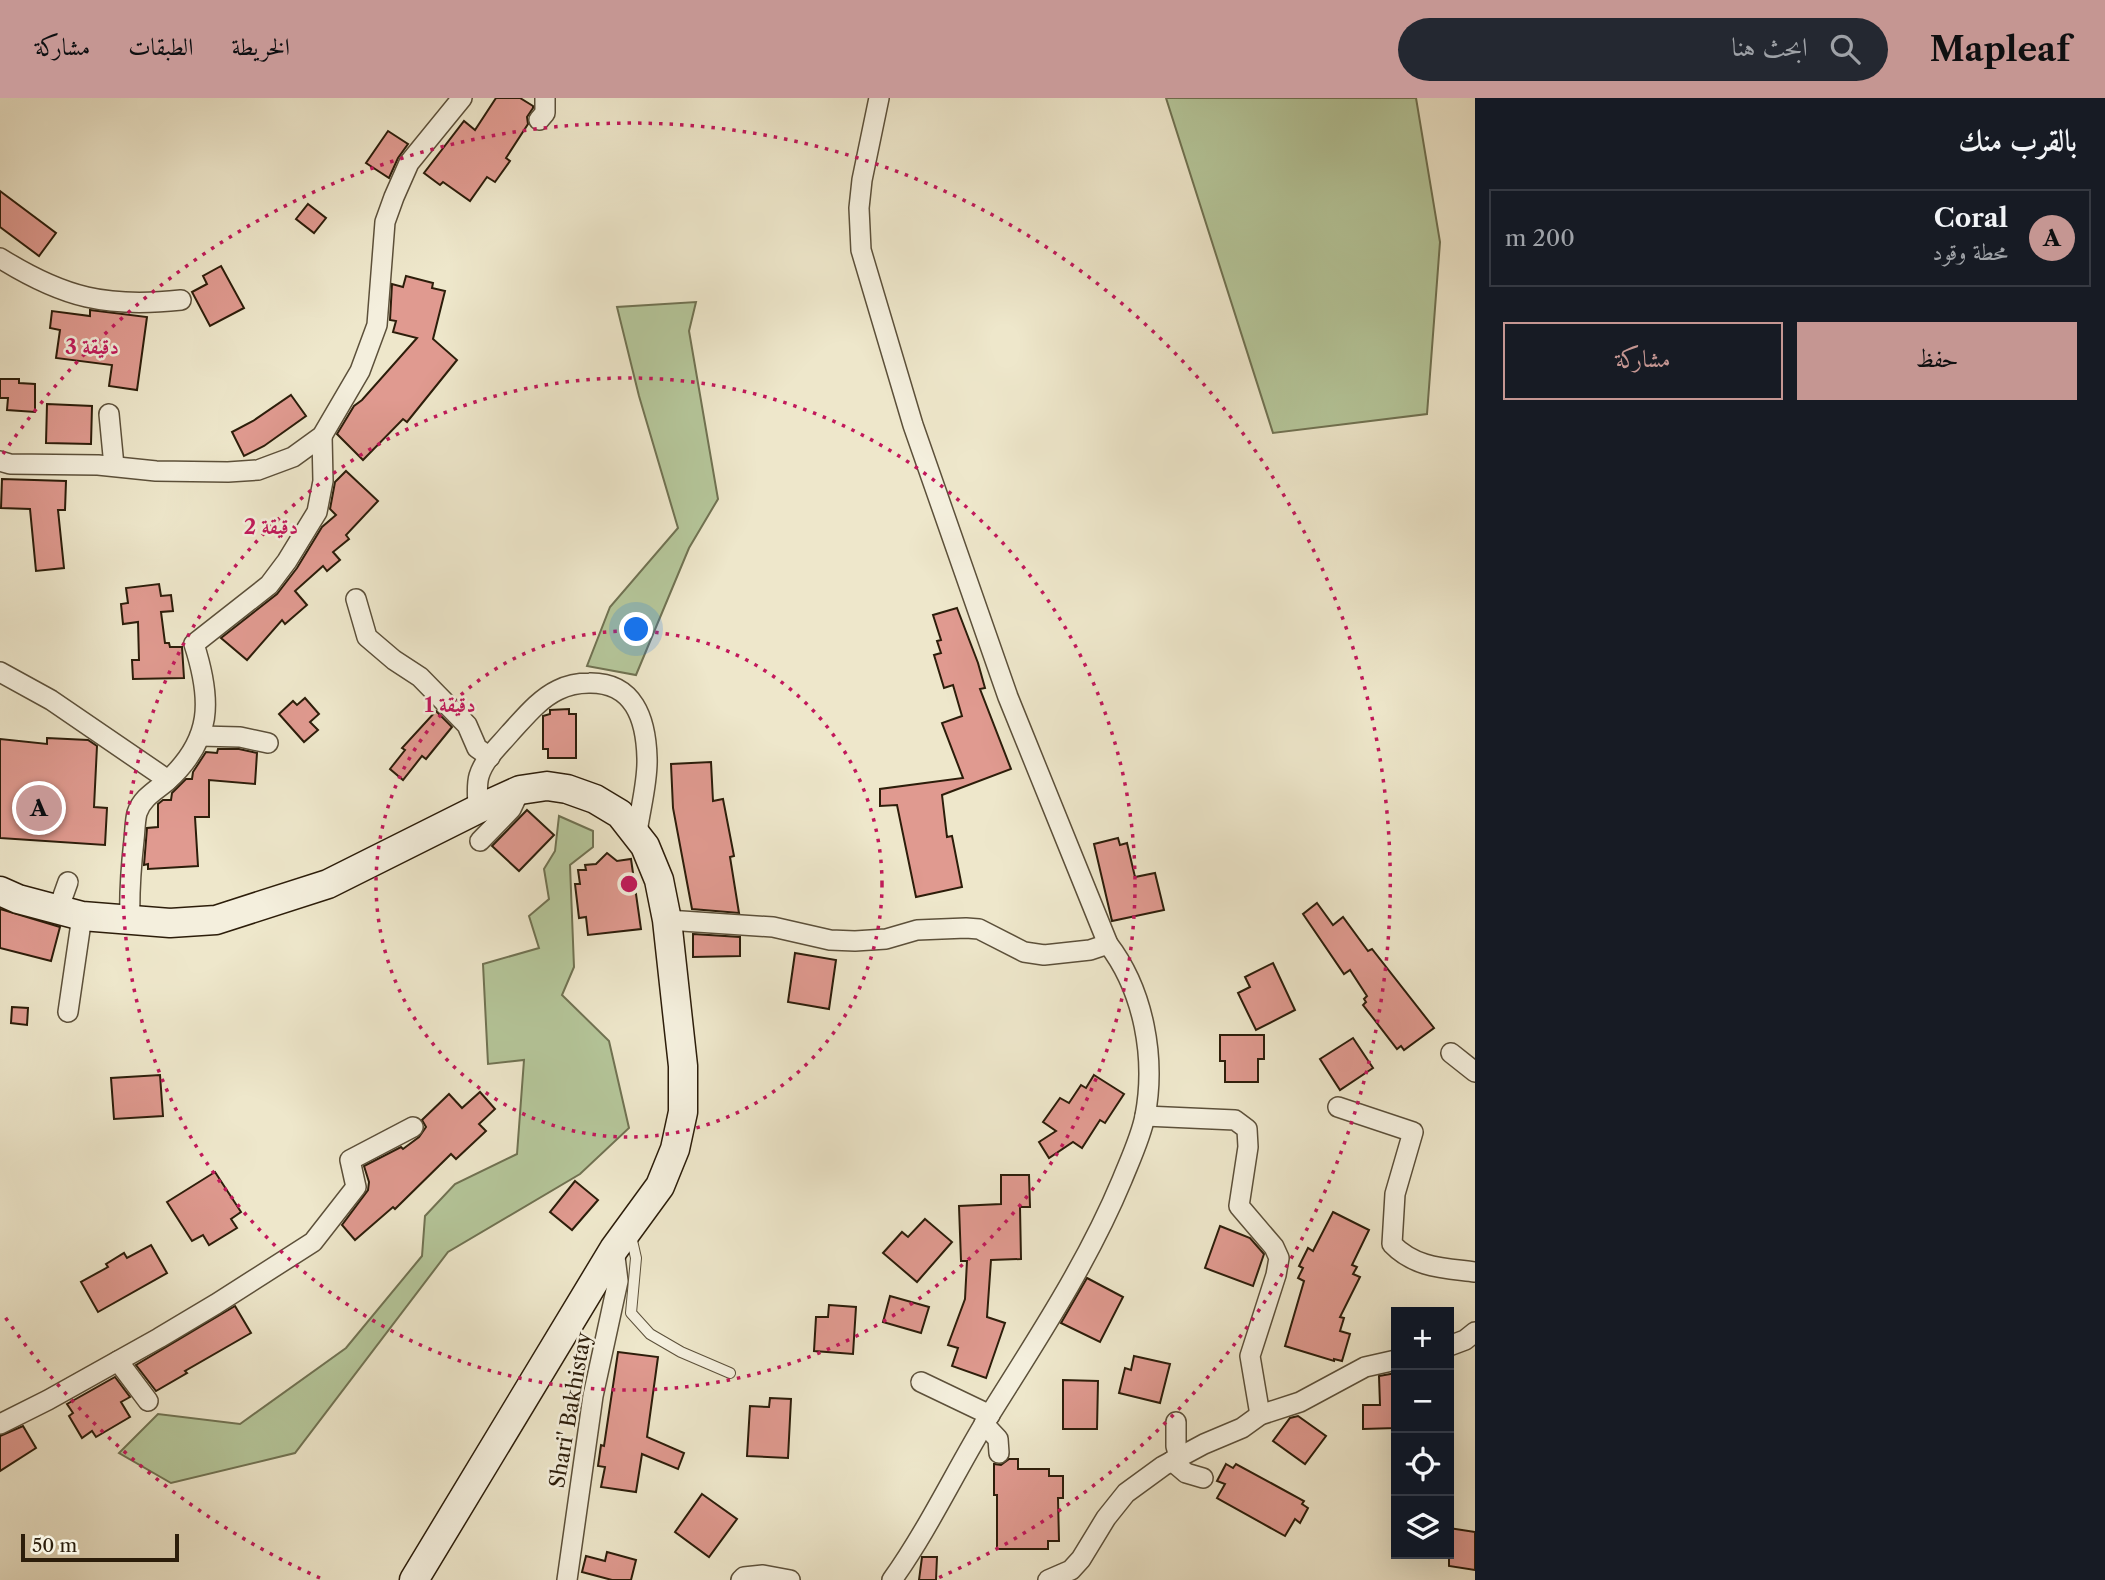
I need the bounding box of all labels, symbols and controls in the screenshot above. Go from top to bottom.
search box [1398,18,1888,81]
text: Mapleaf [1930,29,2070,70]
icon: search [1826,30,1864,68]
text: ابحث هنا [1731,31,1808,63]
text: مشاركة [35,32,90,61]
text: الطبقات [128,32,194,61]
text: الخريطة [232,32,290,61]
text: بالقرب منك [1959,122,2077,159]
text: Coral [1934,202,2008,234]
text: 200 m [1505,224,1575,252]
text: A [2043,224,2061,252]
text: محطة وقود [1932,238,2008,266]
button: مشاركة [1503,322,1783,400]
button: حفظ [1797,322,2077,400]
text: 3 دقيقة [65,334,119,359]
text: 2 دقيقة [244,514,298,539]
your location [619,612,653,646]
text: 1 دقيقة [424,692,476,717]
pin: A [16,782,62,834]
centre of rings [617,872,641,896]
map controls [1391,1307,1454,1559]
button: + [1391,1307,1454,1370]
street label: Shari' Bakhistay [544,1330,596,1490]
button: − [1391,1370,1454,1433]
button: locate [1391,1433,1454,1496]
button: layers [1391,1496,1454,1559]
scale bar [21,1531,178,1563]
text: 50 m [32,1534,77,1557]

